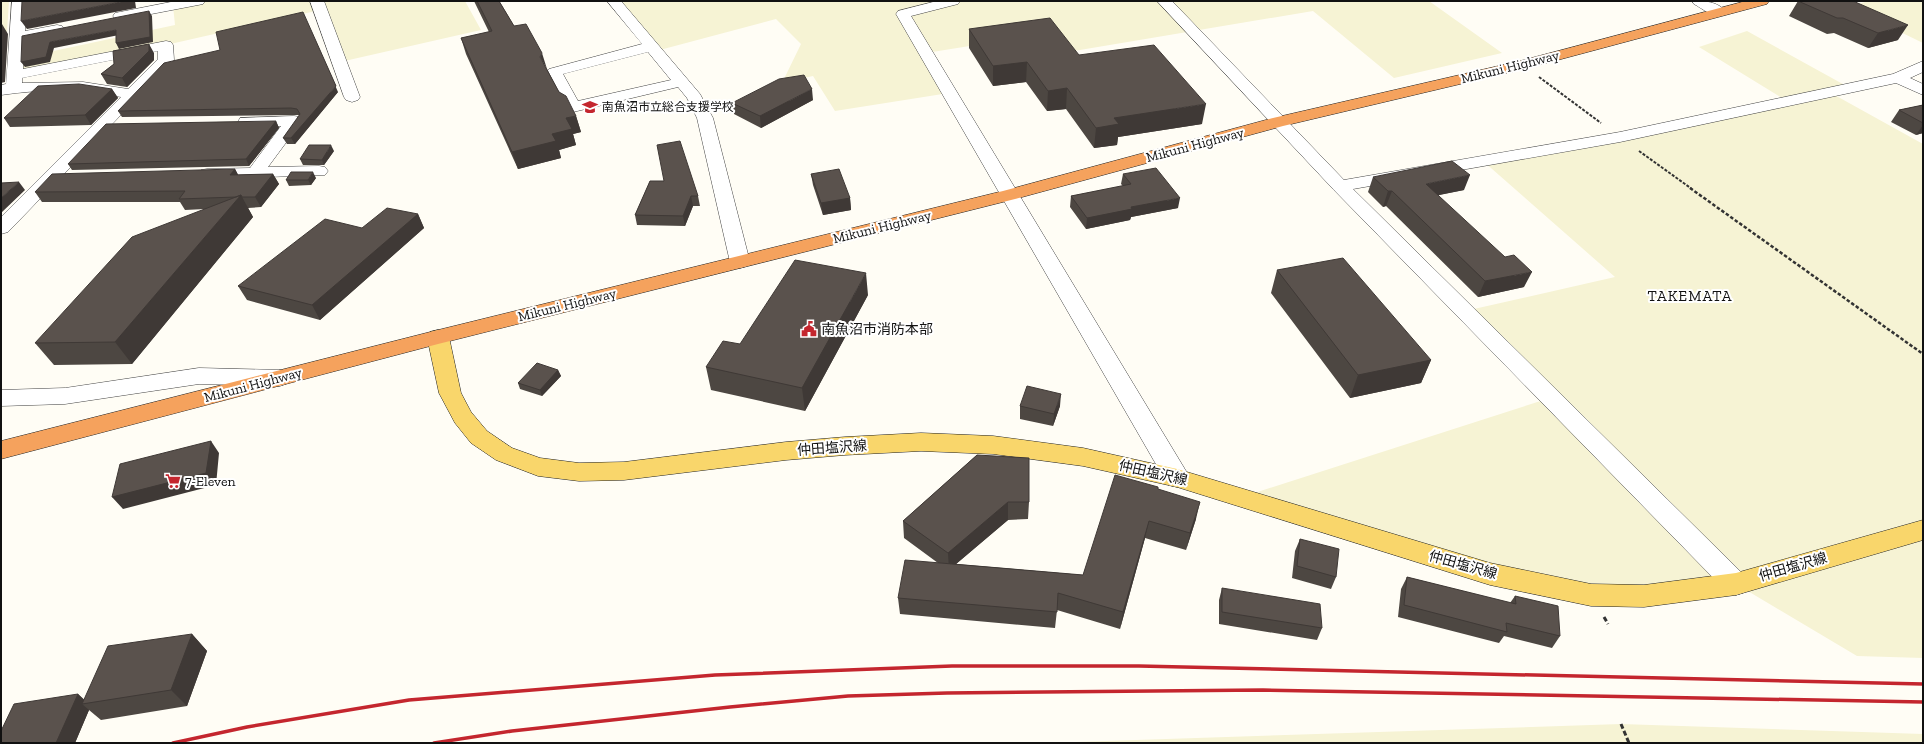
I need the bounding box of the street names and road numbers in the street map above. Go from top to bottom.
street label: Mikuni Highway [1459,46,1562,87]
street label: Mikuni Highway [1144,124,1247,166]
street label: Mikuni Highway [831,206,934,247]
street label: Mikuni Highway [516,284,619,325]
street label: Mikuni Highway [202,364,305,406]
street label: 仲田塩沢線 [796,437,868,459]
street label: 仲田塩沢線 [1117,457,1189,489]
street label: 仲田塩沢線 [1427,547,1499,583]
street label: 仲田塩沢線 [1757,549,1829,585]

